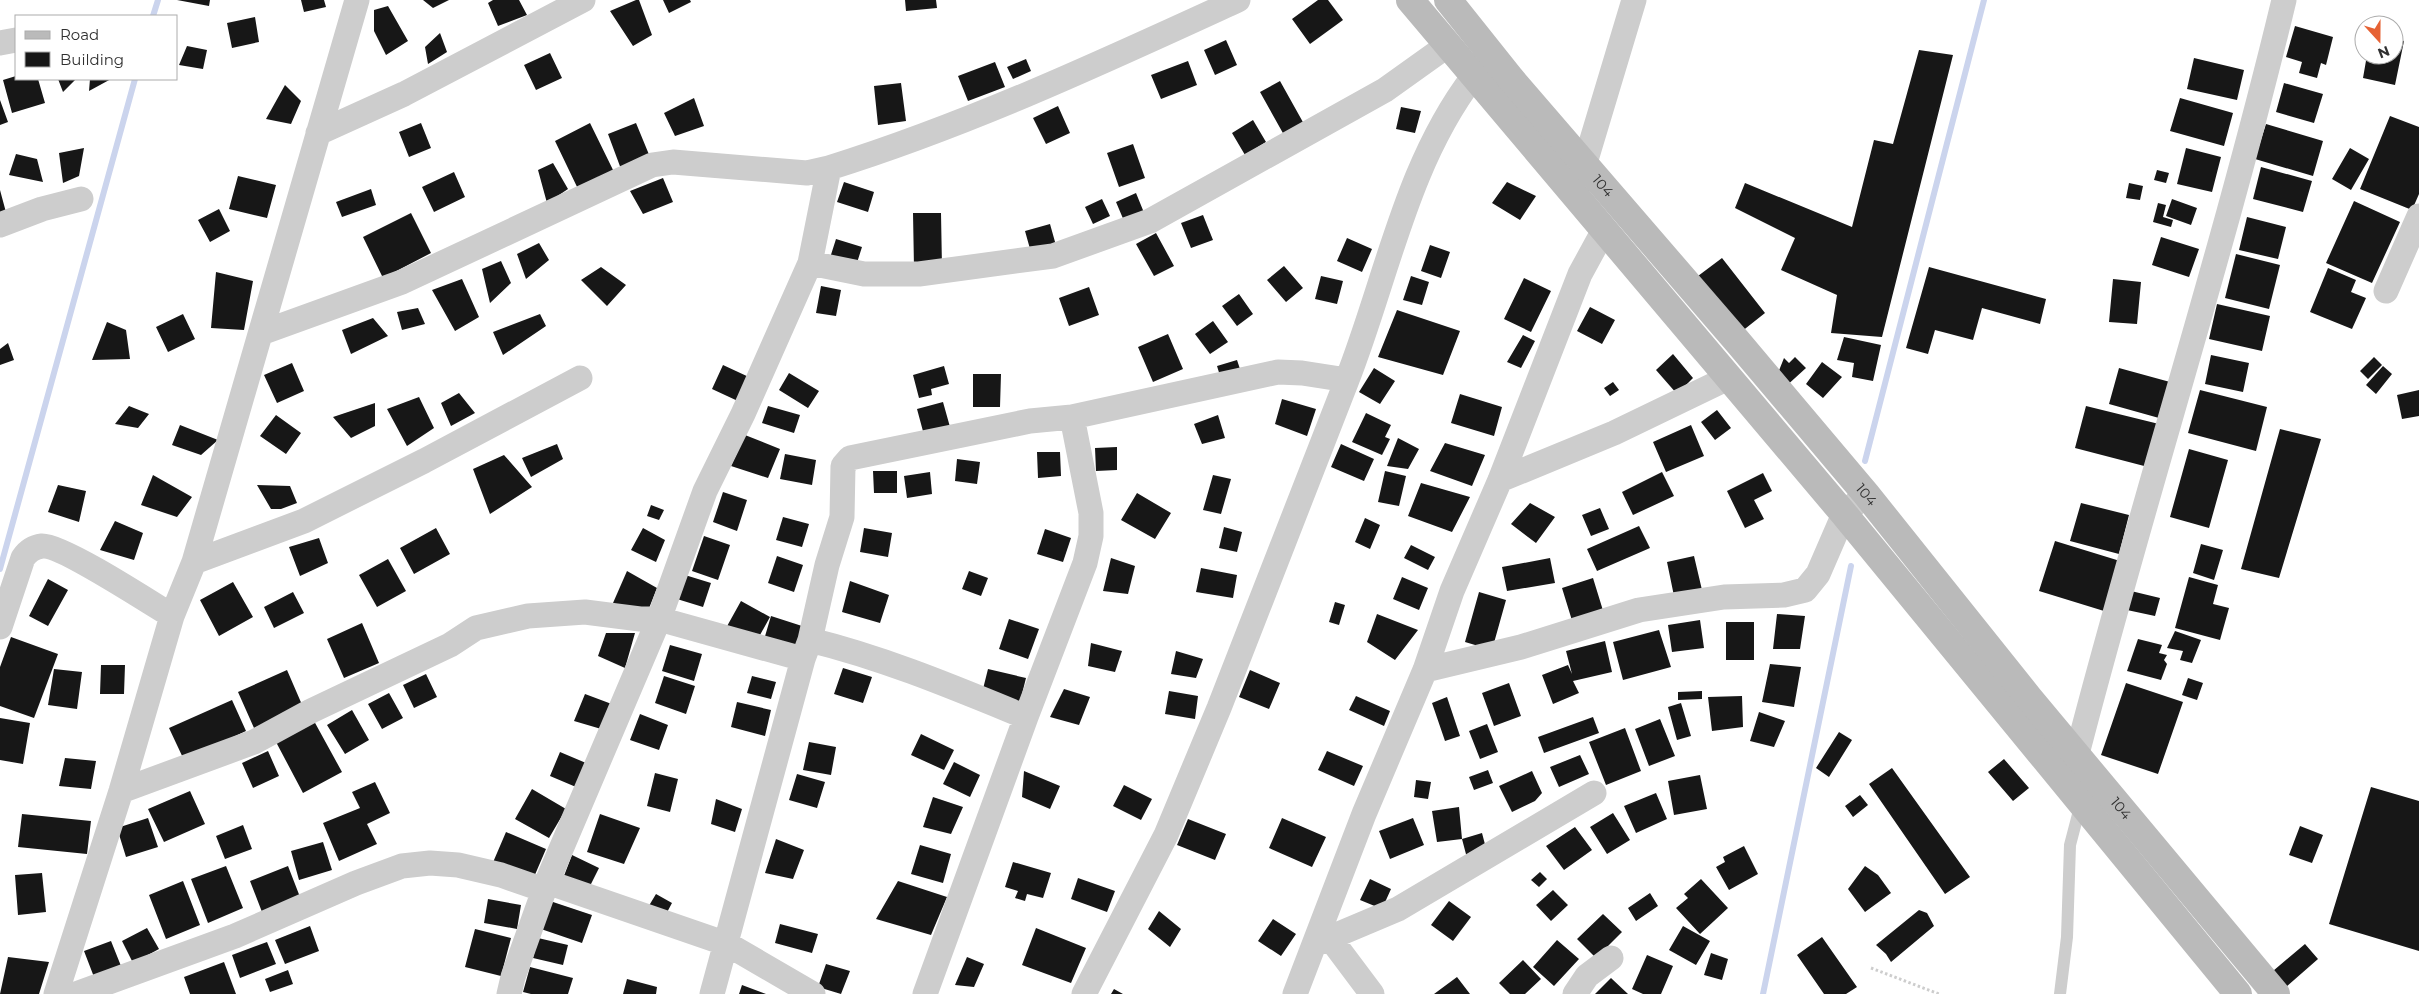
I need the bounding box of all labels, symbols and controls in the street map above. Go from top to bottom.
legend [15,15,178,80]
north arrow [2354,15,2404,65]
text: Road [60,25,99,44]
text: N [2375,42,2392,63]
text: Building [60,50,124,69]
street label: 104 [1589,171,1618,201]
street label: 104 [1852,480,1881,510]
street label: 104 [2107,794,2136,824]

